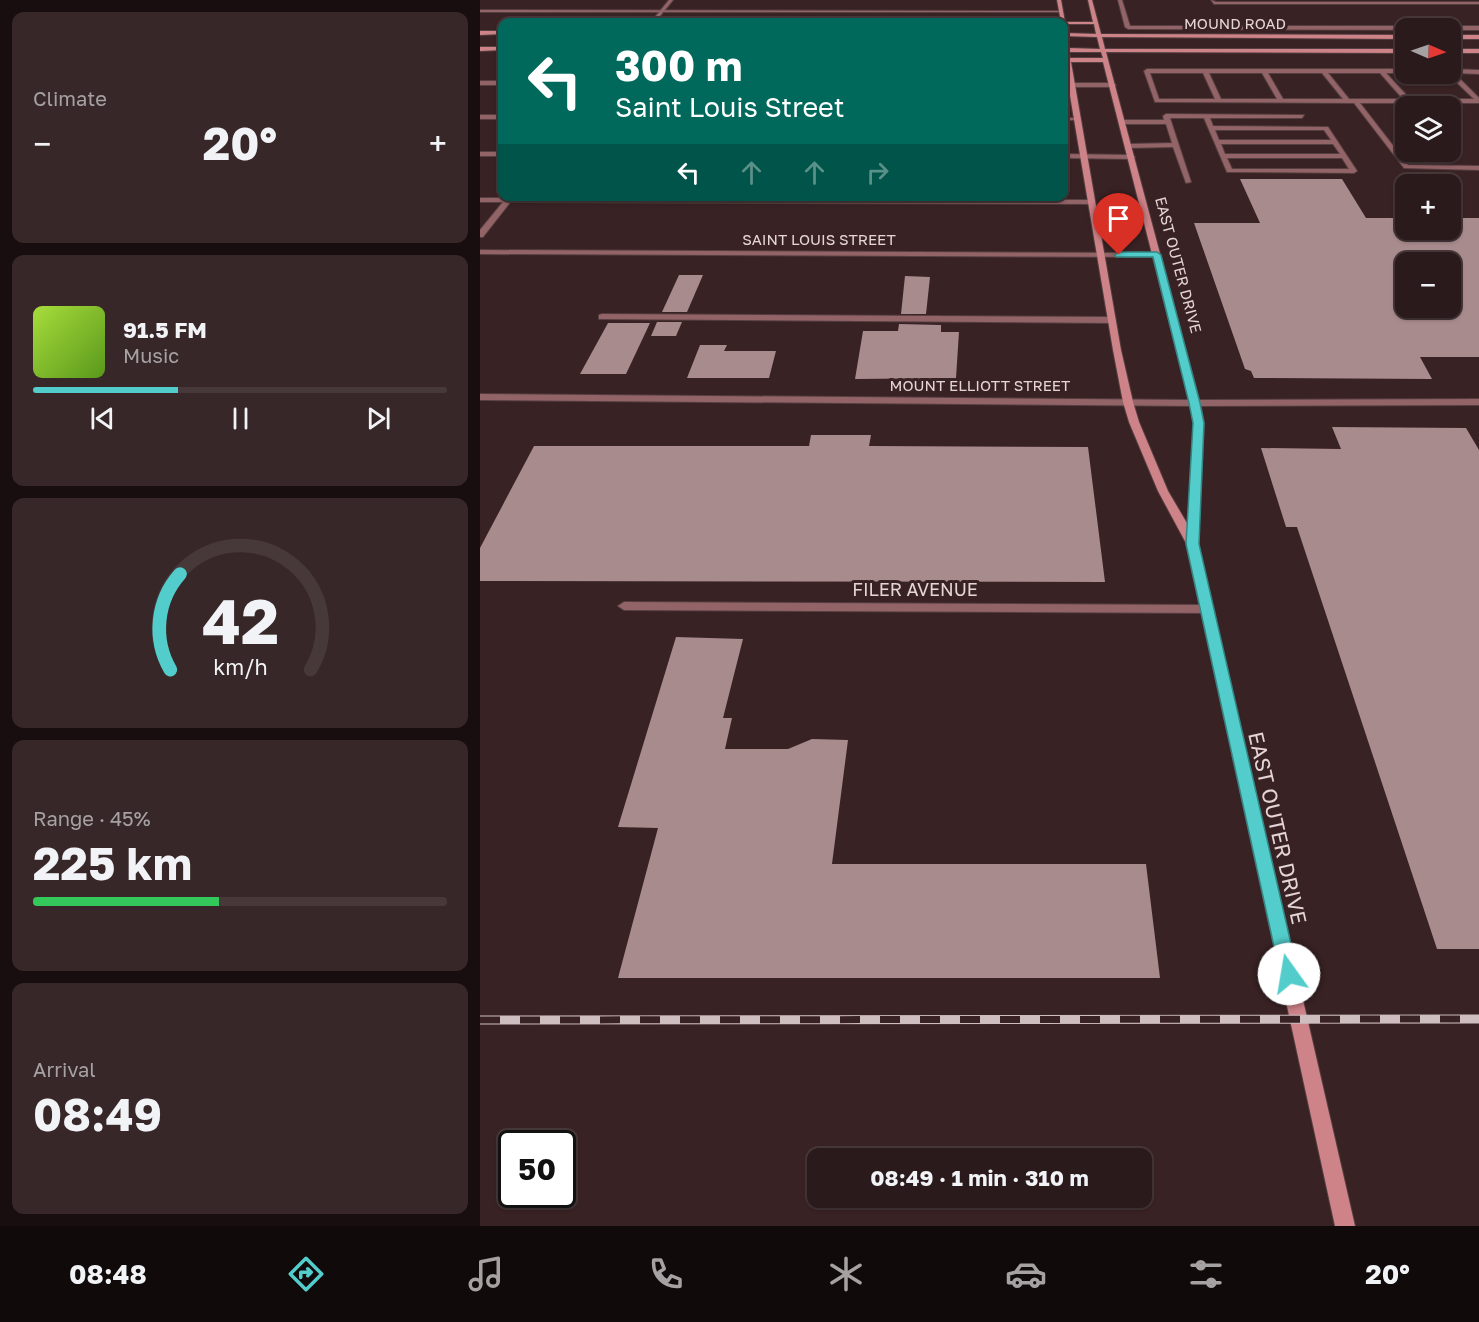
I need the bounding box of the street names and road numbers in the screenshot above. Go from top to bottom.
street label: MOUND ROAD [1184,14,1286,32]
street label: EAST OUTER DRIVE [1152,194,1206,335]
street label: SAINT LOUIS STREET [742,230,896,248]
street label: MOUNT ELLIOTT STREET [890,376,1070,394]
street label: FILER AVENUE [852,578,978,600]
street label: EAST OUTER DRIVE [1243,729,1313,927]

